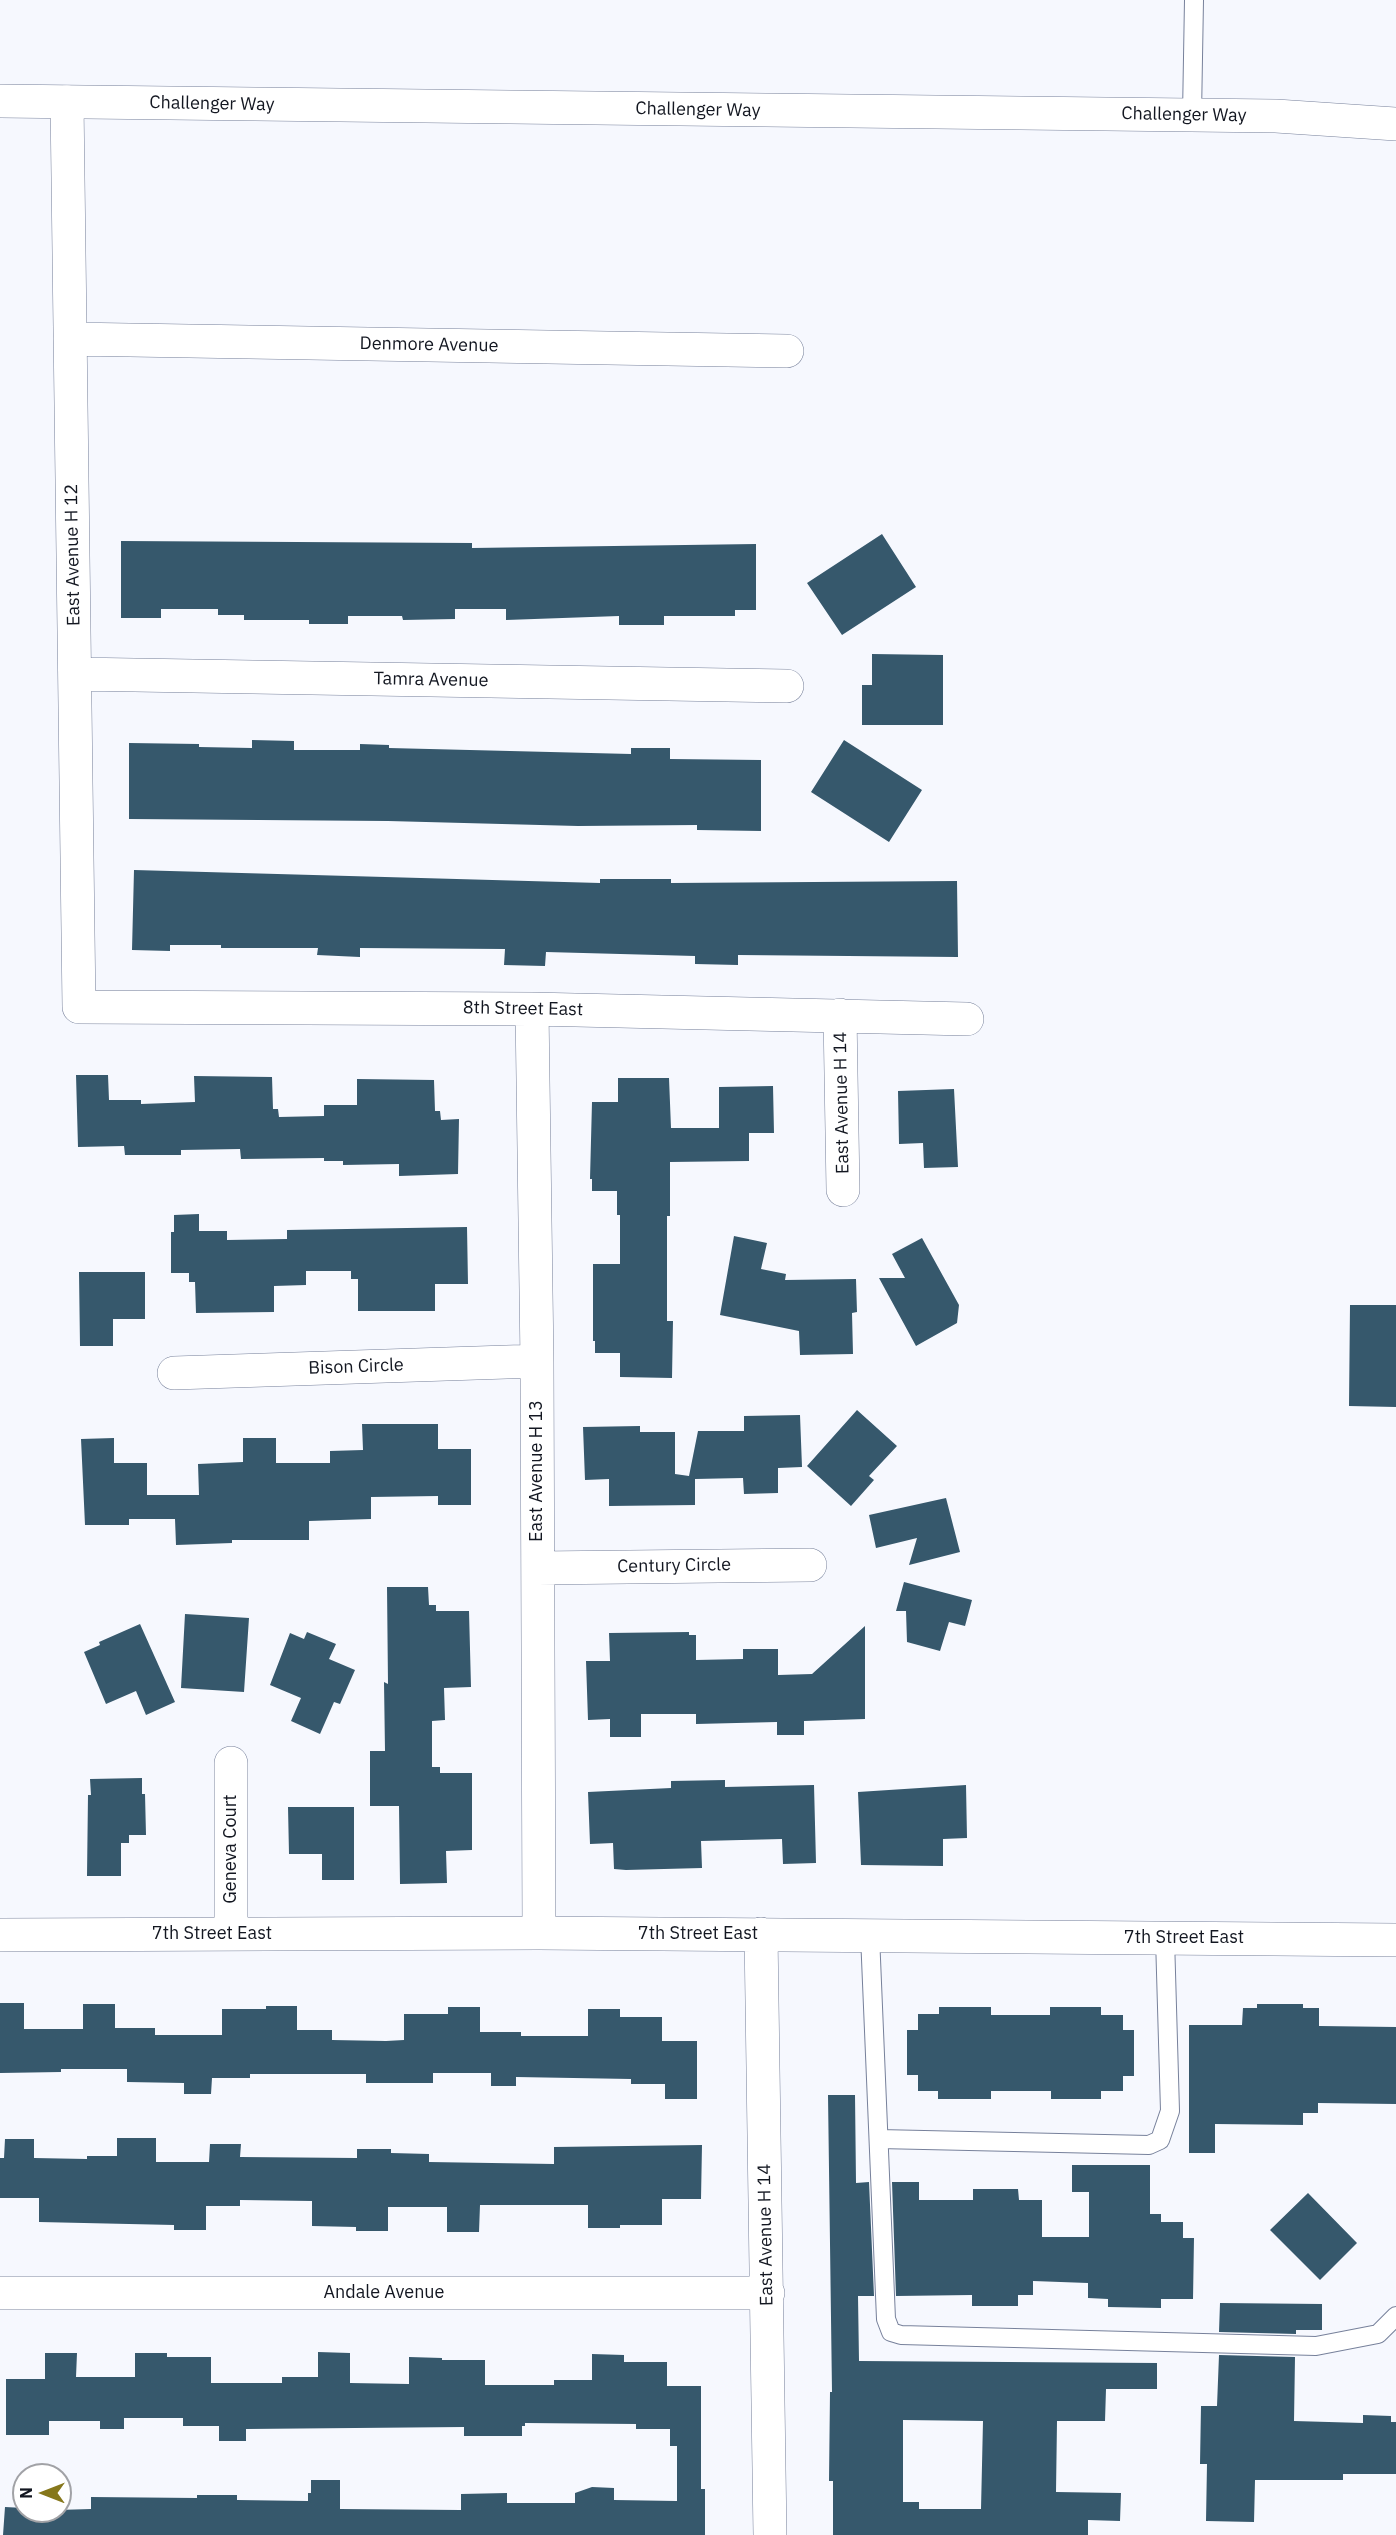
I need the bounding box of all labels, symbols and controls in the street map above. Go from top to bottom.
street label: Challenger Way [149,92,275,116]
street label: Challenger Way [635,98,761,122]
street label: Challenger Way [1121,103,1247,127]
street label: Denmore Avenue [359,333,499,357]
street label: East Avenue H 12 [61,484,85,626]
street label: Tamra Avenue [373,668,489,692]
street label: 8th Street East [463,997,583,1021]
street label: East Avenue H 14 [830,1032,854,1174]
street label: Bison Circle [308,1355,404,1379]
street label: East Avenue H 13 [526,1400,548,1542]
street label: Century Circle [617,1554,731,1578]
street label: Geneva Court [220,1794,242,1904]
street label: 7th Street East [152,1923,272,1945]
street label: 7th Street East [638,1923,758,1945]
street label: 7th Street East [1124,1927,1244,1949]
street label: East Avenue H 14 [754,2164,778,2306]
street label: Andale Avenue [324,2282,444,2304]
north arrow [12,2463,72,2523]
text: N [16,2487,36,2499]

